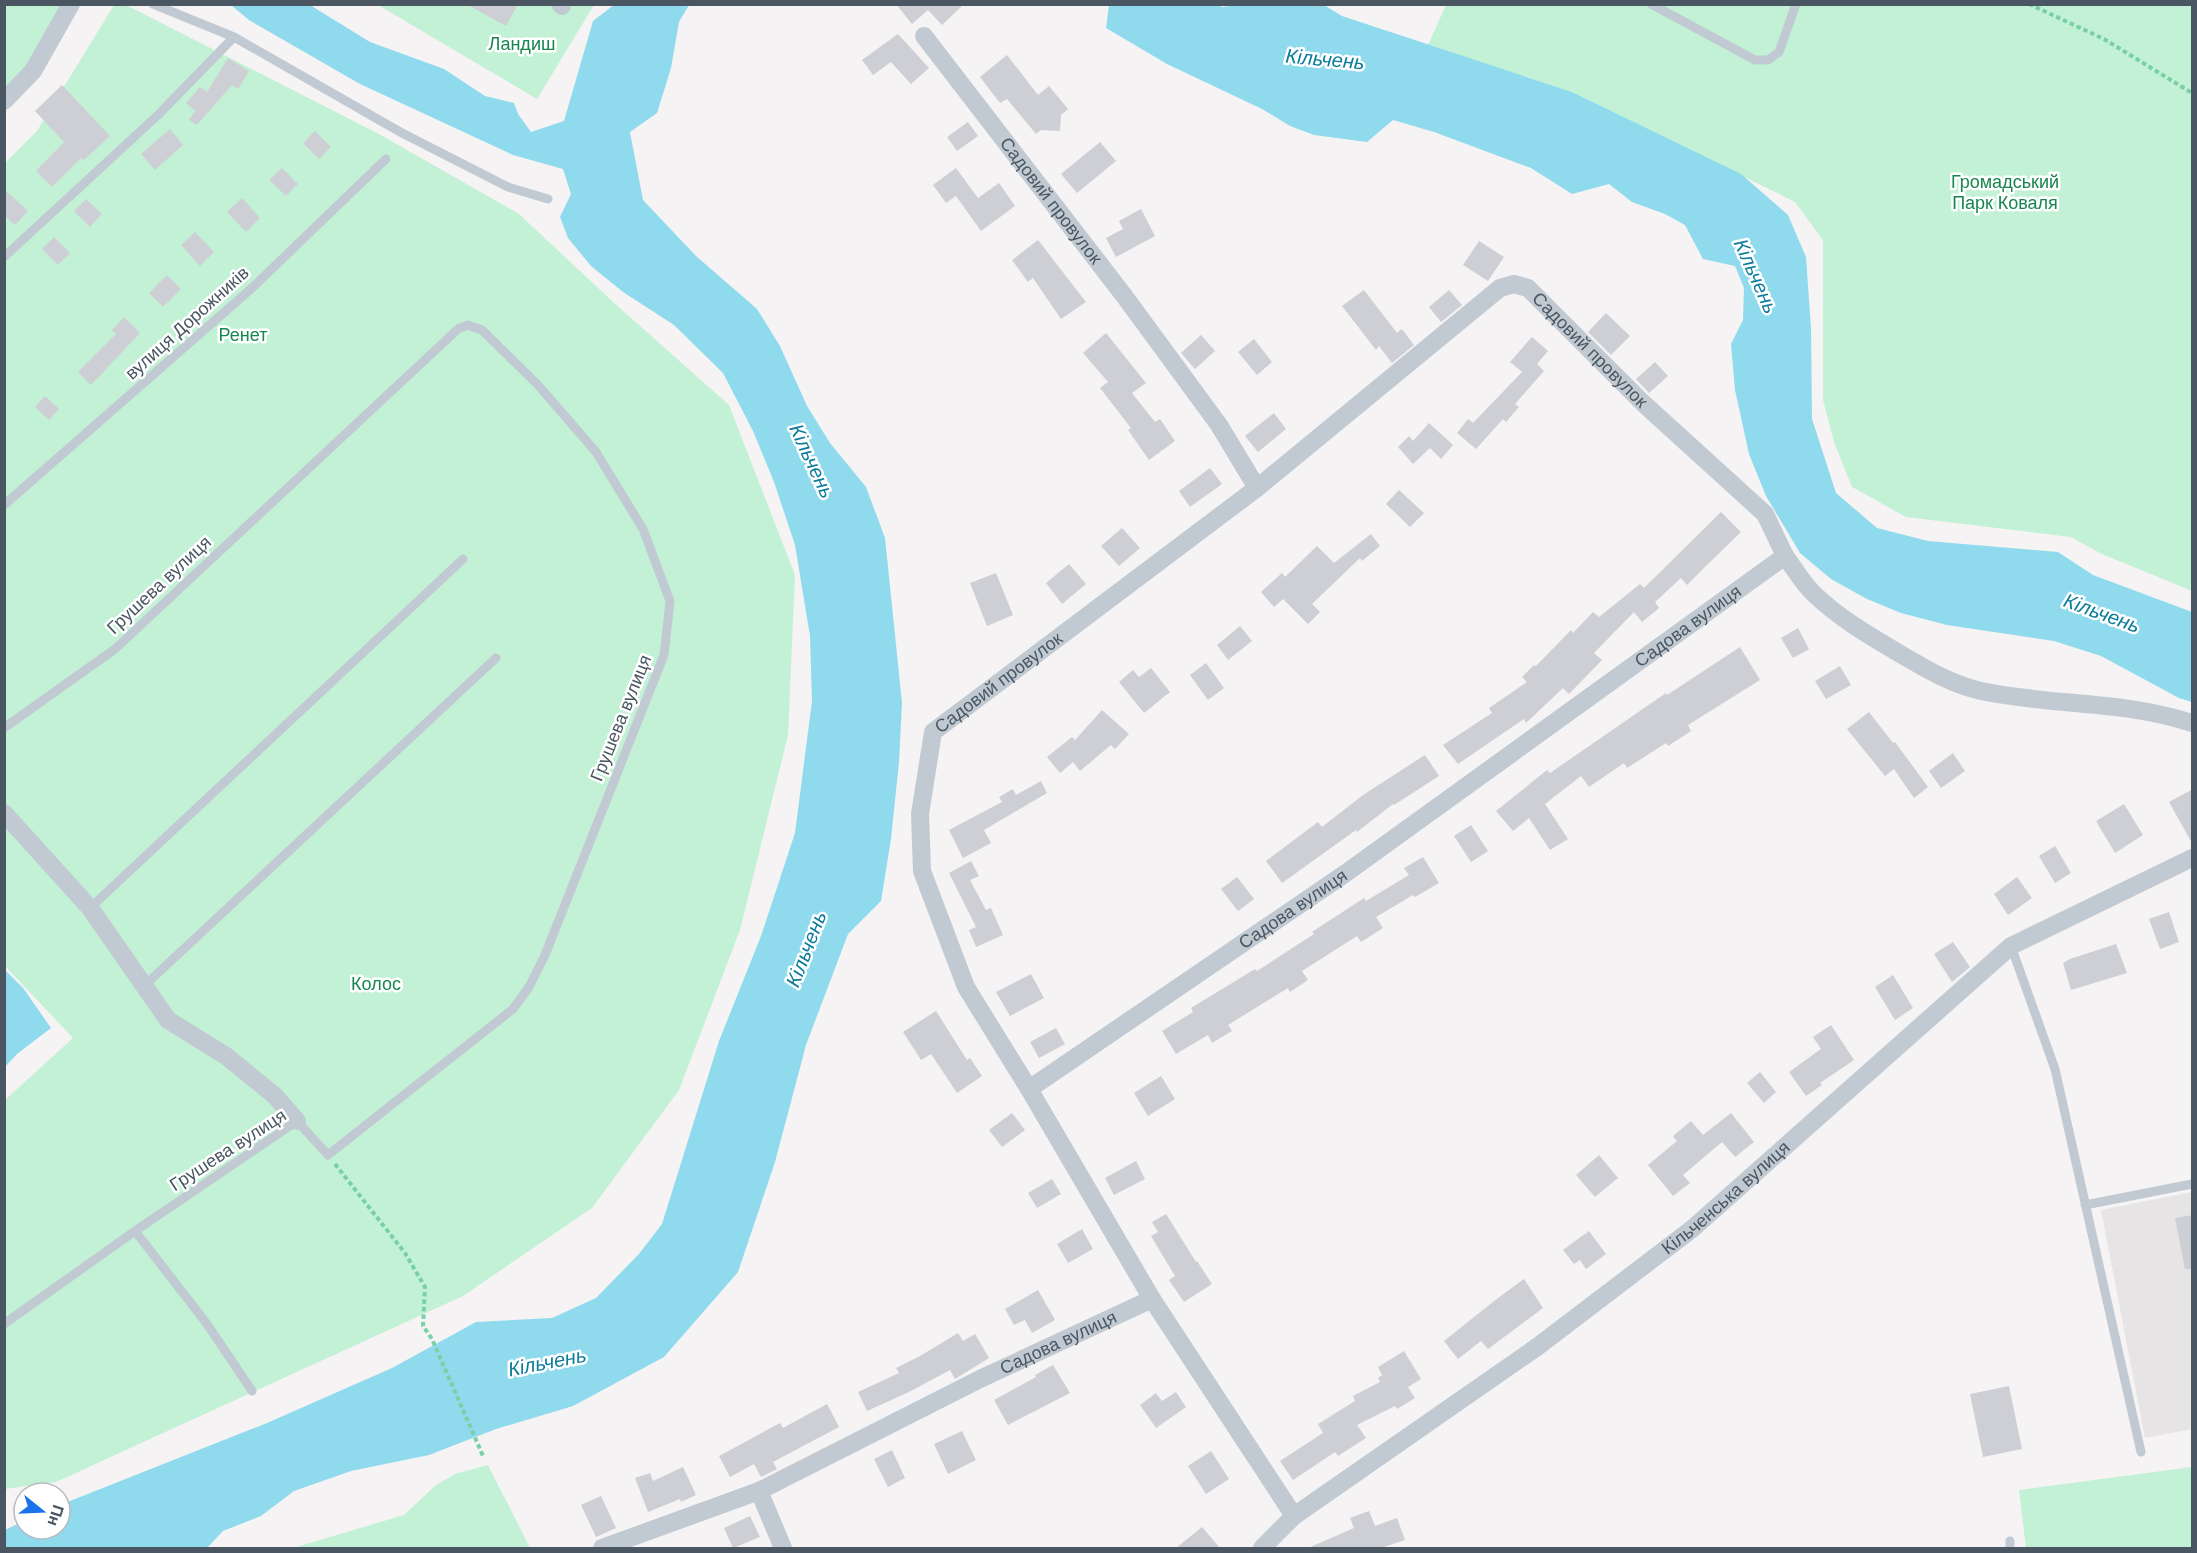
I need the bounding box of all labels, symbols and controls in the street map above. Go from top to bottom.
park label: Ландиш [489,32,555,56]
water label: Кільчень [1284,43,1366,75]
street label: Садовий провулок [994,132,1108,269]
park label: Громадський Парк Коваля [1951,170,2059,215]
water label: Кільчень [1728,235,1784,317]
street label: вулиця Дорожників [120,261,254,385]
street label: Садовий провулок [1527,287,1653,413]
park label: Ренет [219,323,267,347]
water label: Кільчень [783,420,841,502]
street label: Грушева вулиця [102,530,216,640]
street label: Садова вулиця [1630,579,1746,673]
water label: Кільчень [2060,587,2144,639]
street label: Садовий провулок [930,627,1067,739]
street label: Грушева вулиця [585,651,657,785]
street label: Садова вулиця [1234,864,1352,955]
water label: Кільчень [780,907,832,991]
park label: Колос [351,972,401,996]
street label: Грушева вулиця [165,1103,291,1197]
street label: Кільченська вулиця [1657,1136,1795,1260]
street label: Садова вулиця [996,1305,1121,1380]
water label: Кільчень [506,1342,588,1382]
north arrow [12,1481,72,1541]
text: Пн [43,1502,69,1529]

